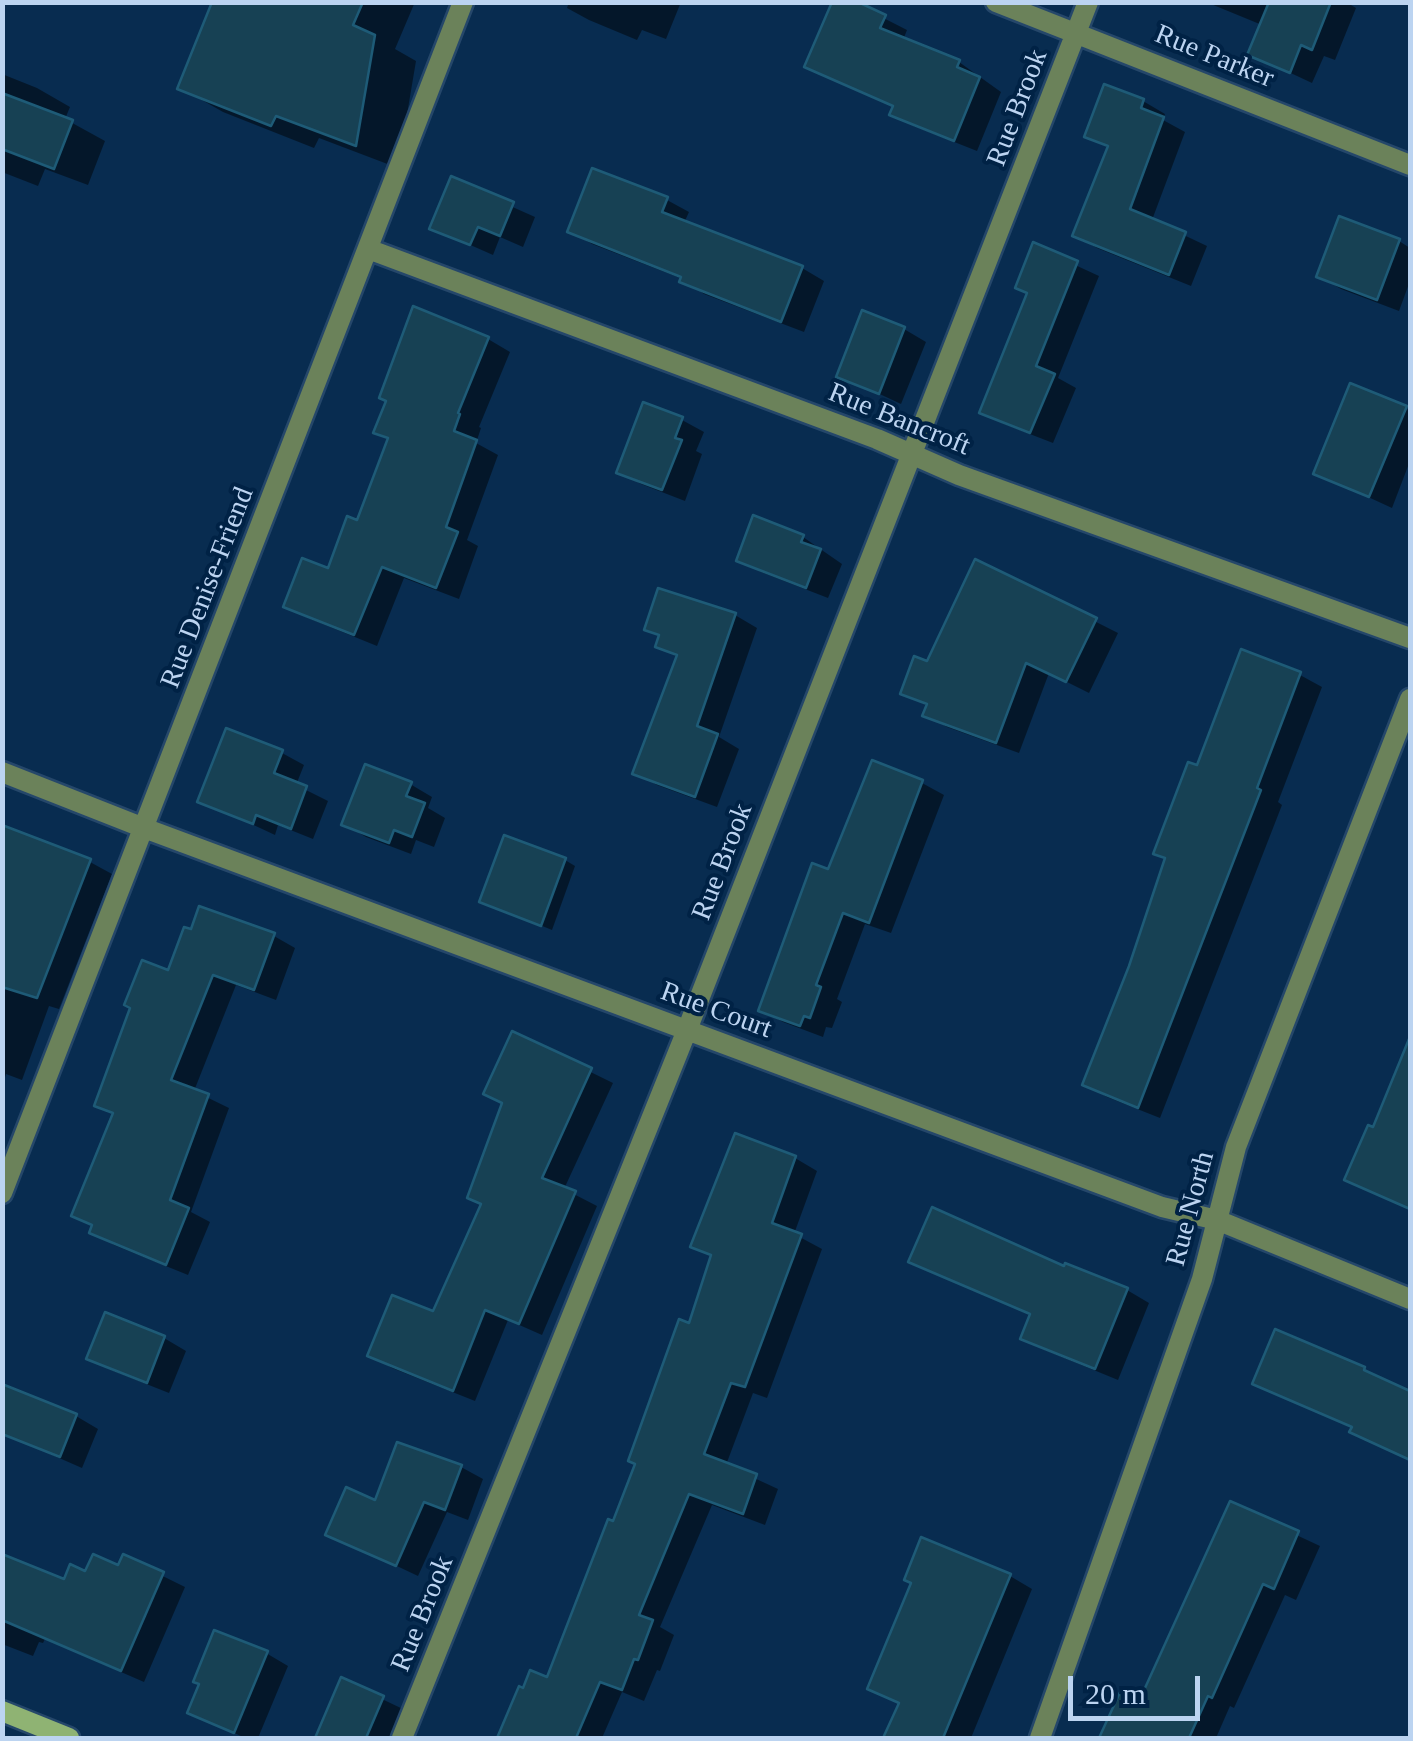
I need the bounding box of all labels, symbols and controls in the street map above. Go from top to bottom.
street label: Rue Parker [1150,18,1278,96]
street label: Rue Brook [980,45,1056,171]
street label: Rue Bancroft [823,376,975,464]
street label: Rue Denise-Friend [154,483,262,693]
street label: Rue Brook [685,799,761,925]
street label: Rue Court [656,975,776,1047]
street label: Rue North [1160,1148,1222,1270]
street label: Rue Brook [385,1551,461,1677]
scale bar [1073,1656,1206,1718]
text: 20 m [1085,1677,1146,1710]

